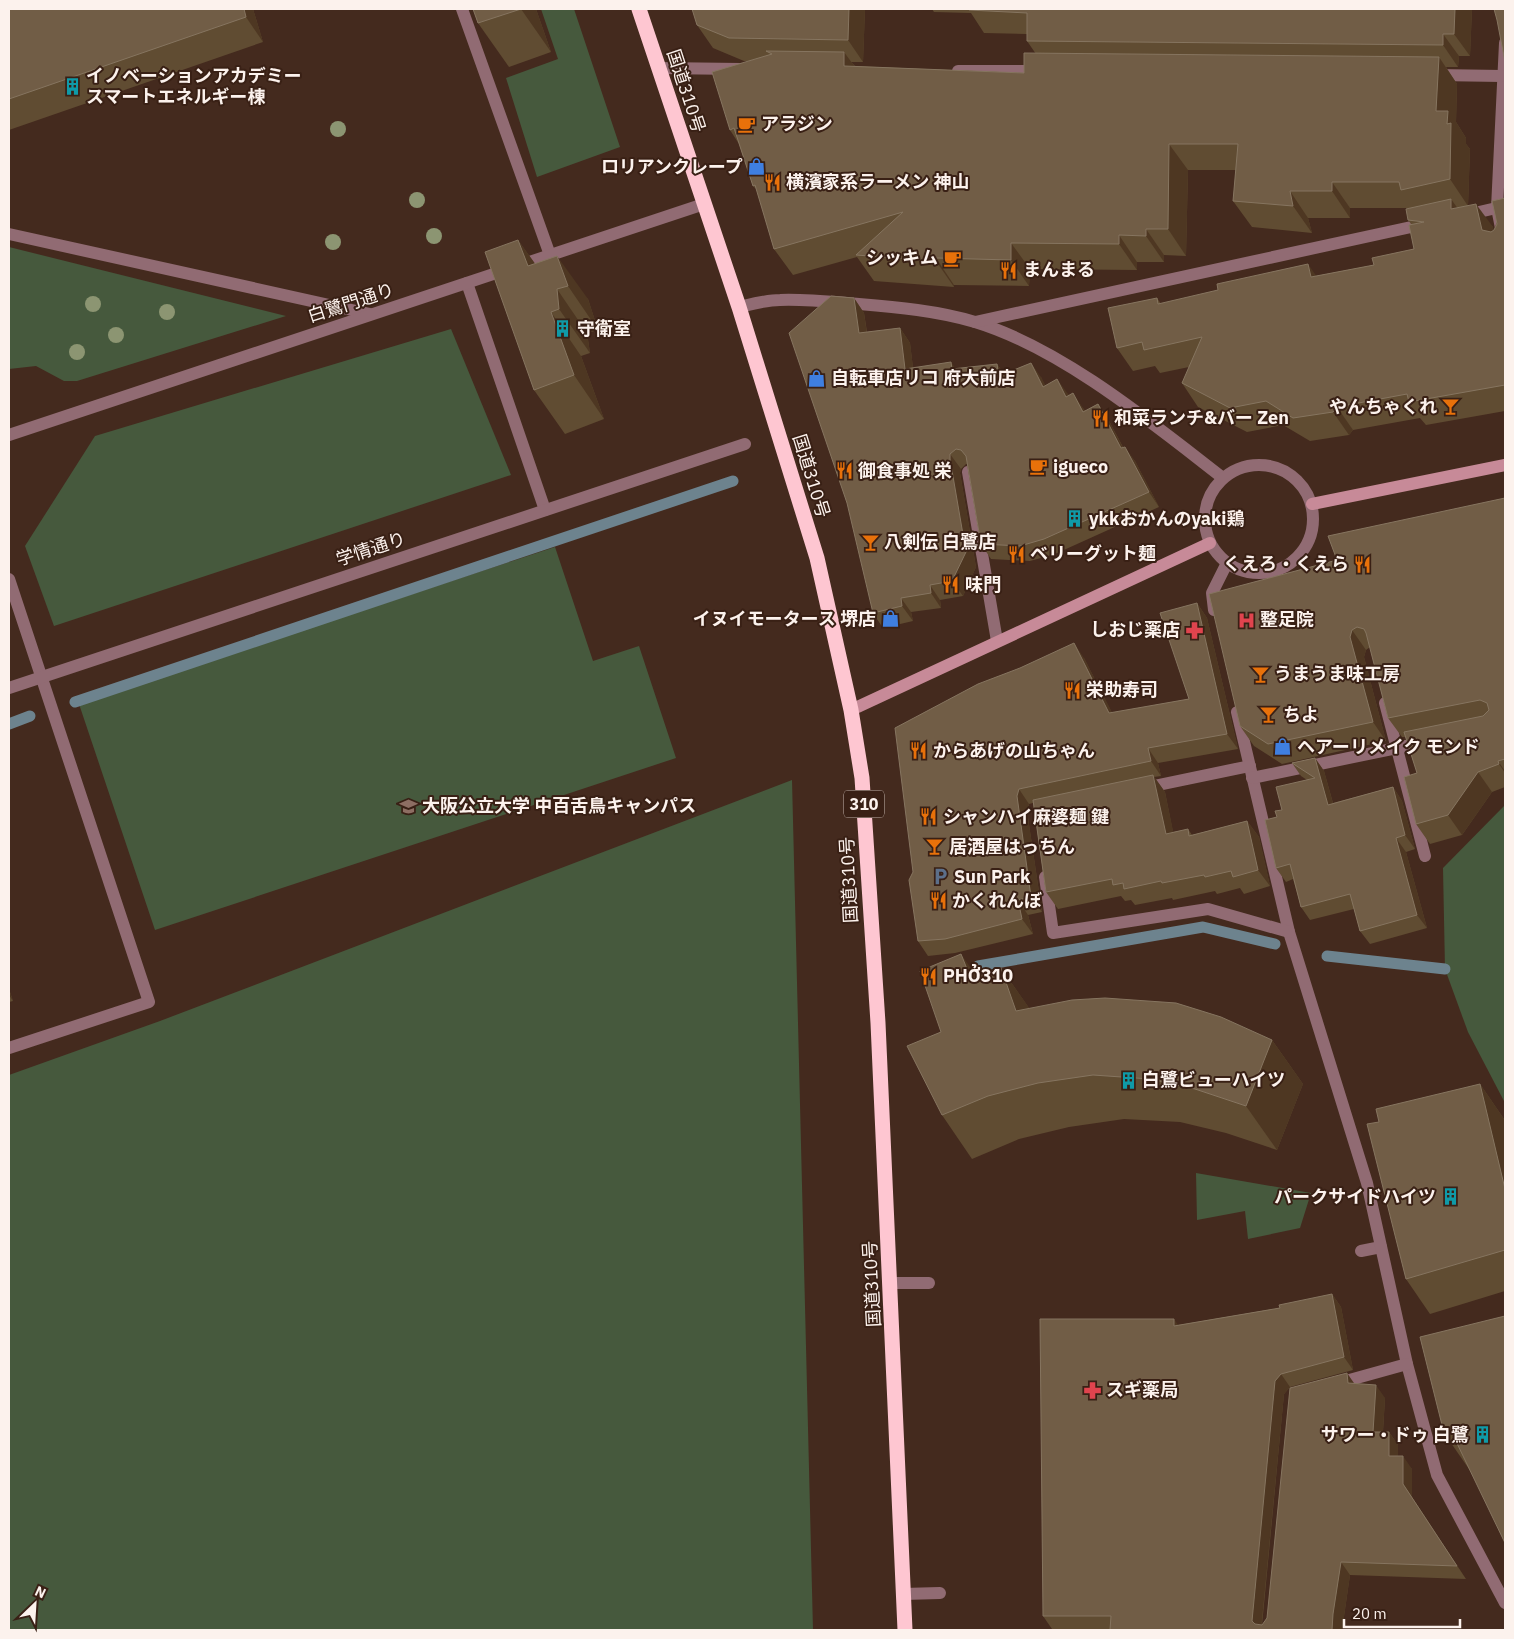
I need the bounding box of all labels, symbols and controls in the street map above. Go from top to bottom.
street label: 国道310号 [662,46,711,135]
place label: イノベーションアカデミー スマートエネルギー棟 [86,64,302,108]
building icon: イノベーションアカデミー スマートエネルギー棟 [62,76,82,96]
place label: アラジン [761,112,833,135]
cafe icon: アラジン [737,114,757,134]
place label: ロリアンクレープ [601,155,743,178]
shop icon: ロリアンクレープ [747,157,767,177]
place label: 横濱家系ラーメン 神山 [786,170,970,193]
restaurant icon: 横濱家系ラーメン 神山 [762,172,782,192]
place label: シッキム [866,246,938,269]
cafe icon: シッキム [942,248,962,268]
place label: まんまる [1023,258,1095,281]
restaurant icon: まんまる [999,260,1019,280]
street label: 白鷺門通り [304,278,397,327]
place label: 守衛室 [577,317,631,340]
building icon: 守衛室 [553,319,573,339]
place label: 自転車店リコ 府大前店 [831,366,1015,389]
shop icon: 自転車店リコ 府大前店 [807,368,827,388]
place label: やんちゃくれ [1329,395,1437,418]
bar icon: やんちゃくれ [1441,397,1461,417]
place label: 和菜ランチ&バー Zen [1114,406,1289,429]
restaurant icon: 和菜ランチ&バー Zen [1090,408,1110,428]
street label: 国道310号 [788,431,835,521]
place label: igueco [1053,455,1108,478]
cafe icon: igueco [1029,457,1049,477]
place label: 御食事処 栄 [857,459,952,482]
restaurant icon: 御食事処 栄 [834,461,854,481]
place label: ykkおかんのyaki鶏 [1089,507,1245,530]
building icon: ykkおかんのyaki鶏 [1065,509,1085,529]
street label: 学情通り [333,526,409,571]
place label: 八剣伝 白鷺店 [884,530,996,553]
bar icon: 八剣伝 白鷺店 [860,532,880,552]
place label: ベリーグット麺 [1030,542,1156,565]
restaurant icon: ベリーグット麺 [1006,544,1026,564]
place label: くえろ・くえら [1223,552,1349,575]
restaurant icon: くえろ・くえら [1353,554,1373,574]
place label: 味門 [965,573,1001,596]
restaurant icon: 味門 [941,575,961,595]
place label: イヌイモータース 堺店 [693,607,876,630]
place label: 整足院 [1260,608,1314,631]
shop icon: イヌイモータース 堺店 [880,609,900,629]
hospital icon: 整足院 [1236,610,1256,630]
place label: しおじ薬店 [1090,618,1180,641]
pharmacy icon: しおじ薬店 [1184,620,1204,640]
place label: うまうま味工房 [1274,662,1400,685]
bar icon: うまうま味工房 [1250,664,1270,684]
place label: 栄助寿司 [1086,678,1158,701]
restaurant icon: 栄助寿司 [1062,680,1082,700]
place label: ちよ [1283,703,1319,726]
bar icon: ちよ [1259,705,1279,725]
place label: ヘアーリメイク モンド [1297,735,1480,758]
shop icon: ヘアーリメイク モンド [1273,737,1293,757]
place label: からあげの山ちゃん [933,739,1095,762]
restaurant icon: からあげの山ちゃん [909,741,929,761]
road number: 310 [844,791,884,818]
place label: 大阪公立大学 中百舌鳥キャンパス [422,794,696,817]
school or university icon: 大阪公立大学 中百舌鳥キャンパス [398,796,418,816]
place label: シャンハイ麻婆麺 鍵 [943,805,1109,828]
restaurant icon: シャンハイ麻婆麺 鍵 [919,807,939,827]
place label: 居酒屋はっちん [949,835,1075,858]
street label: 国道310号 [835,836,862,924]
bar icon: 居酒屋はっちん [925,837,945,857]
place label: Sun Park [954,865,1031,888]
parking icon: Sun Park [930,867,950,887]
place label: かくれんぼ [952,889,1042,912]
restaurant icon: かくれんぼ [928,891,948,911]
place label: PHỞ310 [943,964,1013,987]
restaurant icon: PHỞ310 [919,966,939,986]
place label: 白鷺ビューハイツ [1142,1068,1285,1091]
building icon: 白鷺ビューハイツ [1118,1070,1138,1090]
place label: パークサイドハイツ [1274,1185,1436,1208]
building icon: パークサイドハイツ [1440,1187,1460,1207]
street label: 国道310号 [858,1240,885,1328]
place label: スギ薬局 [1106,1378,1178,1401]
pharmacy icon: スギ薬局 [1082,1380,1102,1400]
place label: サワー・ドゥ 白鷺 [1321,1423,1469,1446]
building icon: サワー・ドゥ 白鷺 [1473,1425,1493,1445]
north arrow [10,1579,60,1629]
text: N [32,1582,49,1603]
scale bar [1344,1596,1460,1628]
text: 20 m [1352,1604,1387,1623]

